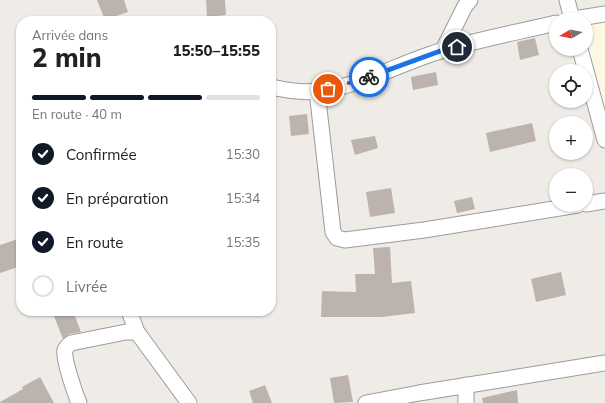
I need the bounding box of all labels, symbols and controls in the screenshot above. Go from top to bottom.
north arrow [549,12,593,56]
map controls [549,12,593,212]
text: Arrivée dans [32,27,108,43]
pin [440,30,474,64]
icon: home [446,36,468,58]
text: 2 min [32,41,102,74]
text: 15:50–15:55 [173,41,260,60]
courier [349,57,389,97]
button: locate [549,64,593,108]
icon: bike [358,66,380,88]
pin [311,72,345,106]
icon: bag [317,78,339,100]
text: En route · 40 m [32,106,122,122]
button: + [549,116,593,160]
icon: check [32,143,54,165]
text: Confirmée [66,145,137,164]
text: 15:30 [226,146,260,162]
button: − [549,168,593,212]
icon: check [32,187,54,209]
text: En préparation [66,189,169,208]
text: 15:34 [226,190,260,206]
icon: check [32,231,54,253]
text: En route [66,233,123,252]
text: 15:35 [226,234,260,250]
text: Livrée [66,277,107,296]

